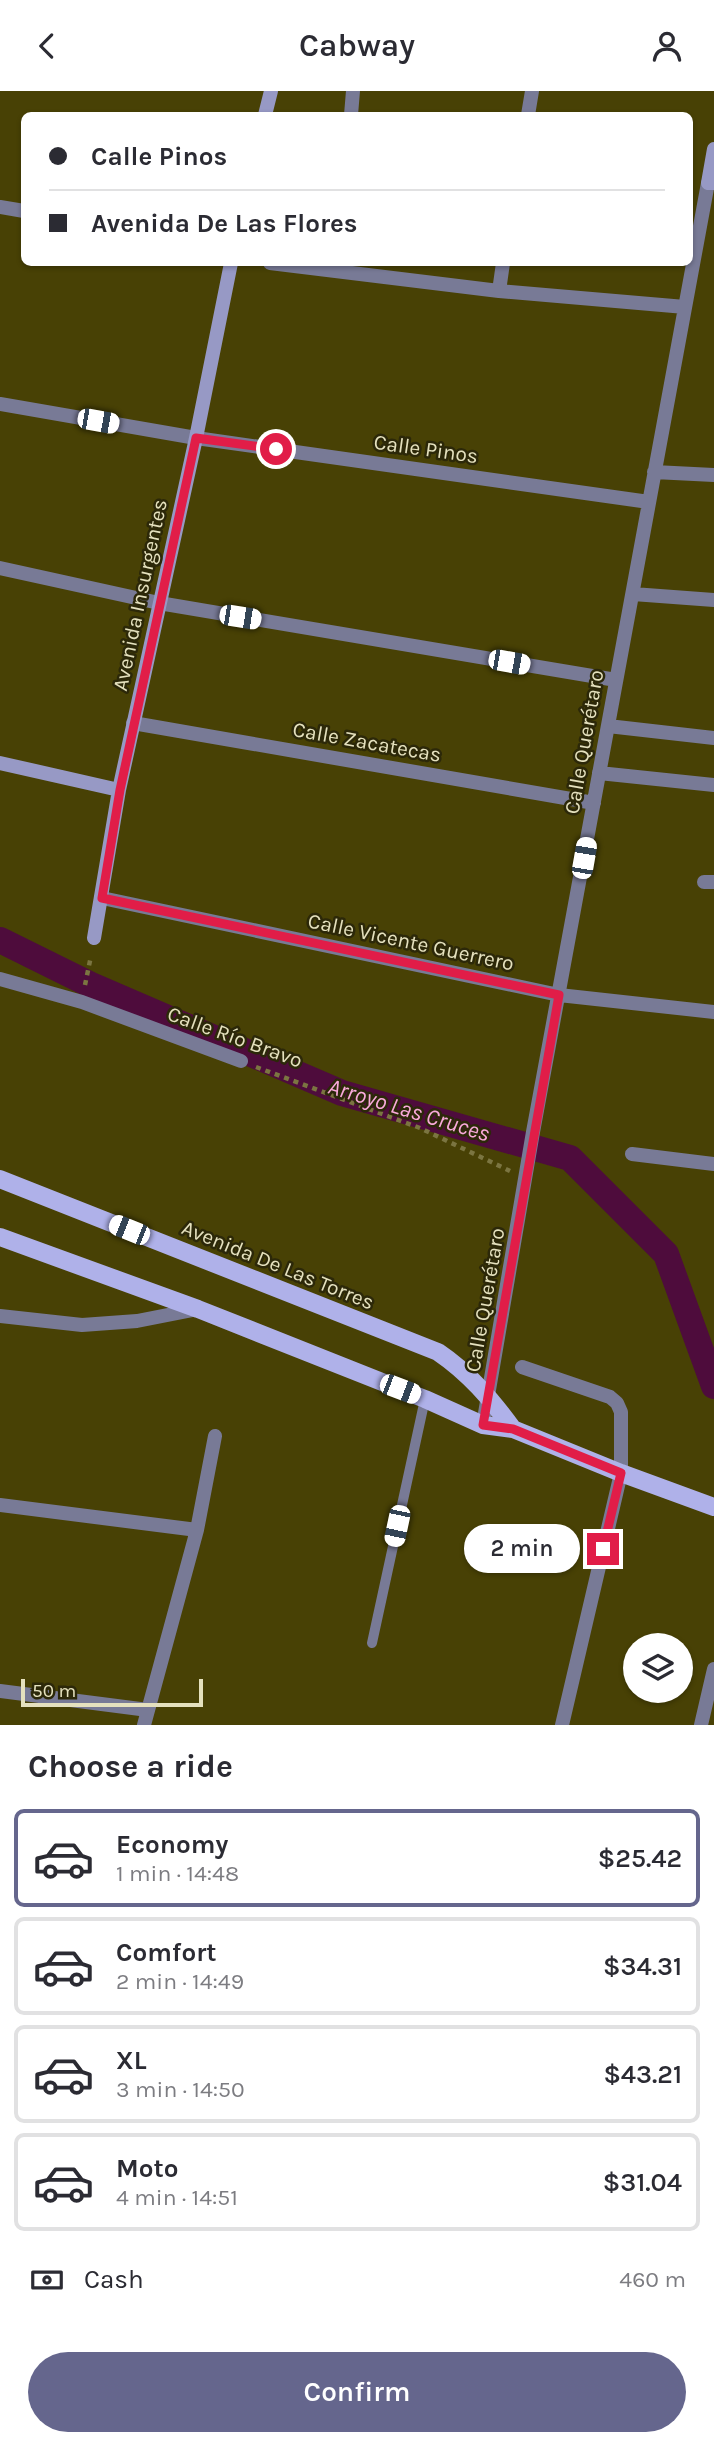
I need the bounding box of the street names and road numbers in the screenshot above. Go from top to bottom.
street label: Calle Pinos [372,430,480,468]
street label: Avenida Insurgentes [108,497,172,693]
street label: Calle Querétaro [560,668,608,816]
street label: Calle Zacatecas [291,717,443,767]
street label: Calle Vicente Guerrero [306,908,516,976]
street label: Calle Río Bravo [164,1001,306,1073]
street label: Avenida De Las Torres [178,1215,378,1315]
street label: Calle Querétaro [461,1226,509,1374]

